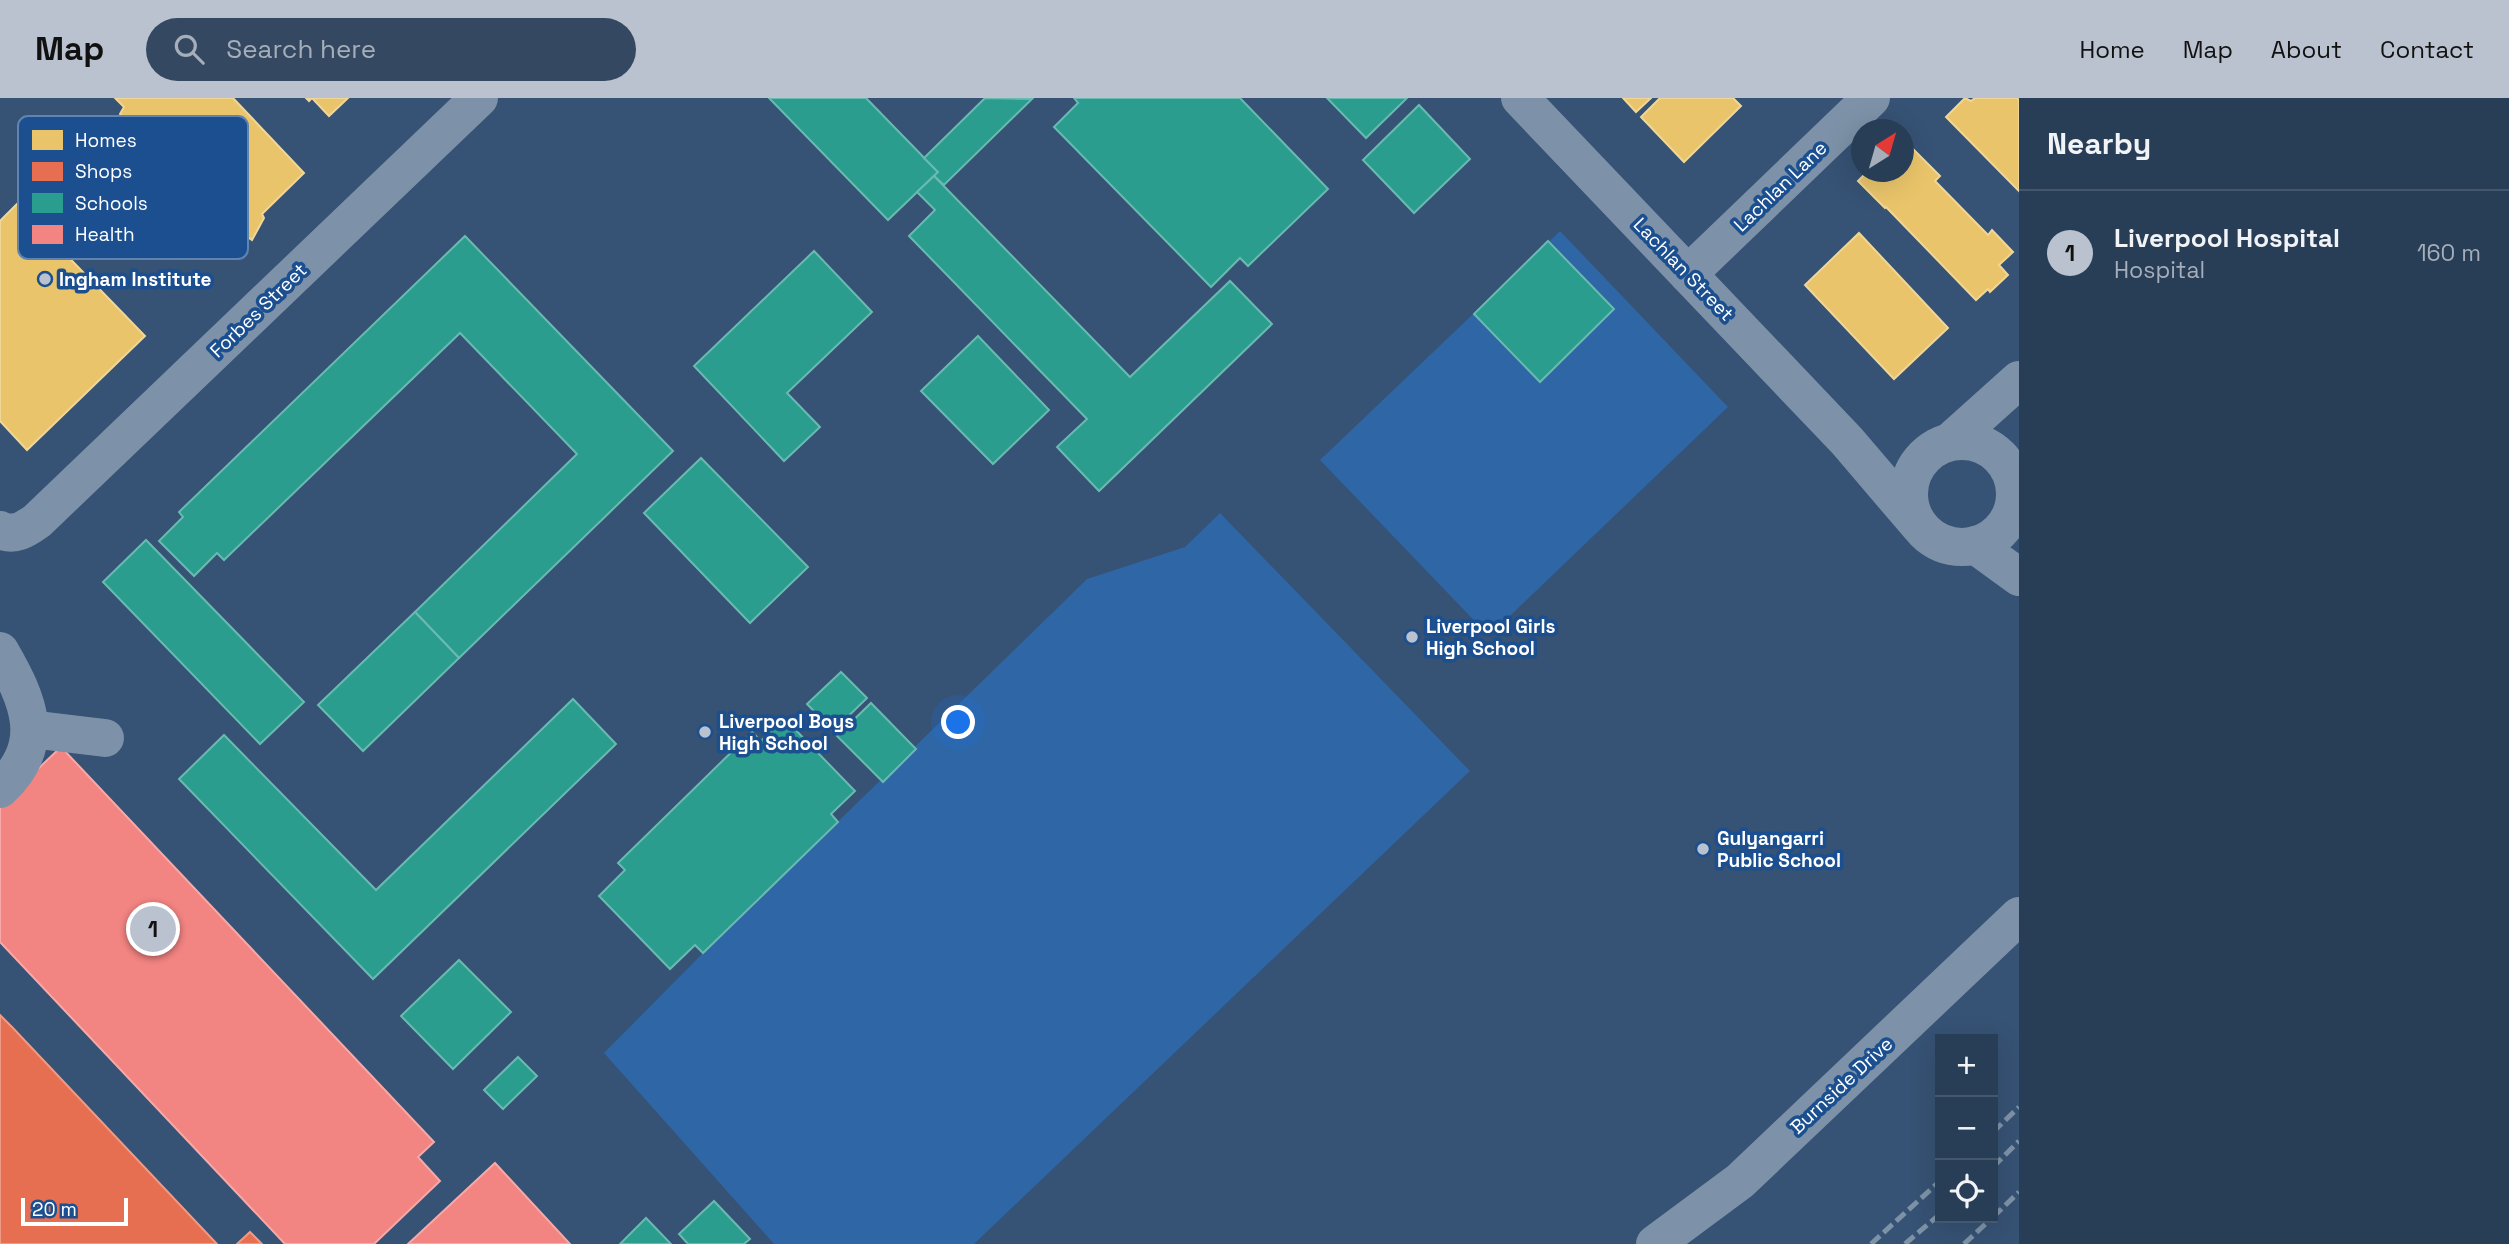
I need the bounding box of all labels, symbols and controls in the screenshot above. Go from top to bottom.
search box [146,18,636,81]
text: Map [35,28,104,70]
icon: search [170,30,208,68]
text: Search here [226,32,376,66]
text: Home [2079,34,2145,65]
text: Map [2183,34,2233,65]
text: About [2271,34,2342,65]
text: Contact [2380,34,2474,65]
legend [18,116,248,259]
north arrow [1851,119,1914,182]
text: Nearby [2047,124,2151,163]
text: Homes [75,128,137,153]
street label: Lachlan Lane [1728,136,1832,237]
text: Shops [75,159,132,184]
text: Schools [75,191,148,216]
street label: Lachlan Street [1628,212,1739,326]
text: Liverpool Hospital [2114,221,2340,255]
text: Health [75,222,135,247]
text: 1 [2065,238,2075,268]
text: 160 m [2417,238,2481,268]
text: Hospital [2114,255,2205,285]
street label: Forbes Street [205,258,312,363]
place label: Ingham Institute [59,267,211,292]
marker: Ingham Institute [37,271,53,287]
place label: Liverpool Girls High School [1426,614,1555,661]
marker: Liverpool Girls High School [1404,629,1420,645]
your location [941,705,975,739]
place label: Liverpool Boys High School [719,709,854,756]
marker: Liverpool Boys High School [697,724,713,740]
place label: Gulyangarri Public School [1717,826,1841,873]
marker: Gulyangarri Public School [1695,841,1711,857]
pin: 1 [130,903,176,955]
street label: Burnside Drive [1785,1031,1898,1139]
map controls [1935,1034,1998,1223]
button: + [1935,1034,1998,1097]
button: − [1935,1097,1998,1160]
button: locate [1935,1160,1998,1223]
scale bar [21,1195,128,1227]
text: 20 m [32,1197,77,1222]

